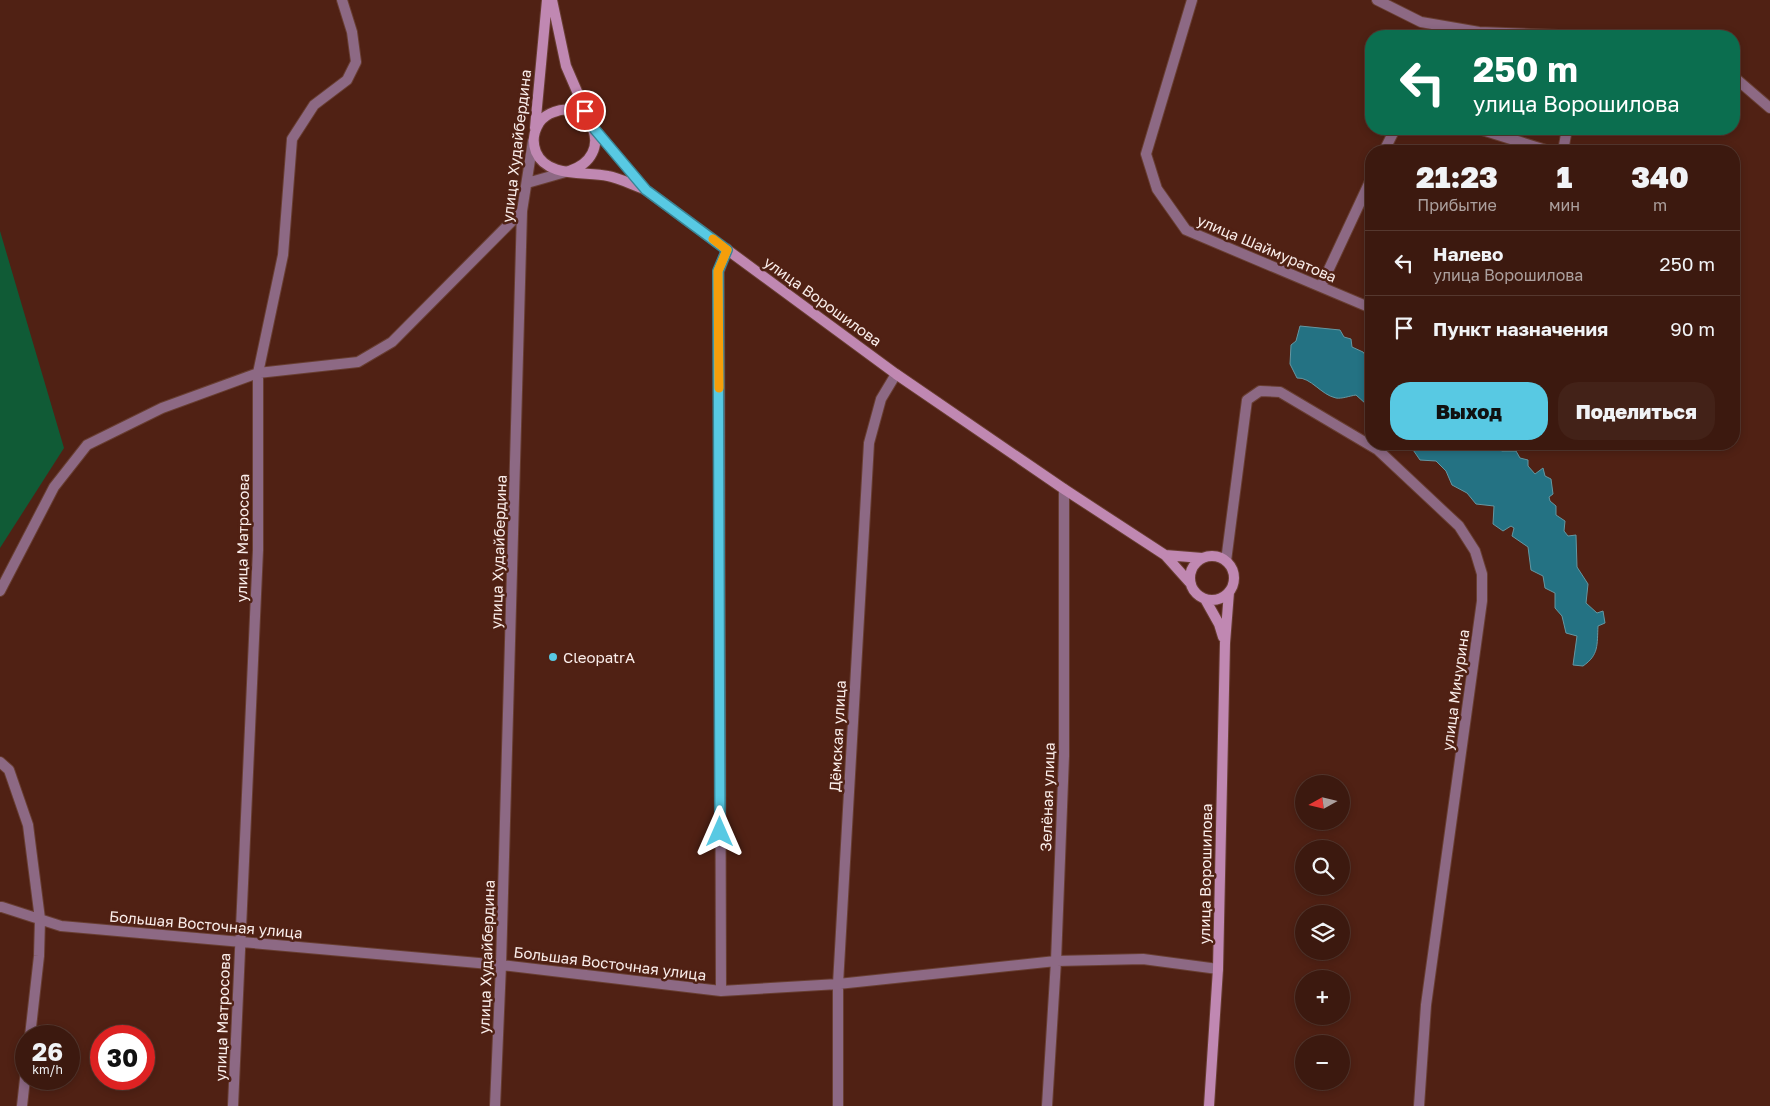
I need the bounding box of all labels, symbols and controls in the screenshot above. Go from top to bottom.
text: 250 m [1473,48,1578,90]
icon: left [1390,50,1455,115]
street label: улица Худайбердина [498,68,534,224]
pin [564,90,606,132]
text: улица Ворошилова [1473,90,1680,117]
icon: arrive [571,97,599,125]
text: 21:23 [1416,159,1498,195]
text: 1 [1557,159,1572,195]
text: 340 [1631,159,1689,195]
text: Прибытие [1417,195,1497,215]
text: мин [1549,195,1580,215]
text: m [1653,195,1667,215]
street label: улица Шаймуратова [1195,210,1339,286]
text: Налево [1433,242,1503,265]
icon: left [1390,249,1418,277]
street label: улица Ворошилова [761,252,885,350]
text: 250 m [1660,252,1715,275]
text: улица Ворошилова [1433,265,1583,285]
icon: arrive [1390,314,1418,342]
text: Пункт назначения [1433,317,1608,340]
text: 90 m [1670,317,1715,340]
button: Выход [1390,382,1548,440]
button: Поделиться [1558,382,1715,440]
street label: улица Матросова [232,474,252,602]
street label: улица Худайбердина [486,475,510,629]
street label: улица Мичурина [1438,628,1472,752]
place label: CleopatrA [563,648,635,666]
marker: CleopatrA [547,651,559,663]
street label: Дёмская улица [825,680,849,792]
street label: Зелёная улица [1036,742,1058,852]
north arrow [1295,775,1350,830]
map controls [1295,775,1350,1090]
street label: улица Ворошилова [1195,803,1215,945]
position arrow [693,805,745,857]
button: search [1295,840,1350,895]
street label: улица Худайбердина [474,880,498,1034]
button: layers [1295,905,1350,960]
street label: Большая Восточная улица [109,907,303,941]
street label: Большая Восточная улица [513,942,707,984]
street label: улица Матросова [211,952,233,1082]
button: + [1295,970,1350,1025]
speed limit sign: 30 [90,1025,155,1090]
button: − [1295,1035,1350,1090]
text: 26 [32,1036,63,1067]
text: km/h [32,1062,63,1077]

